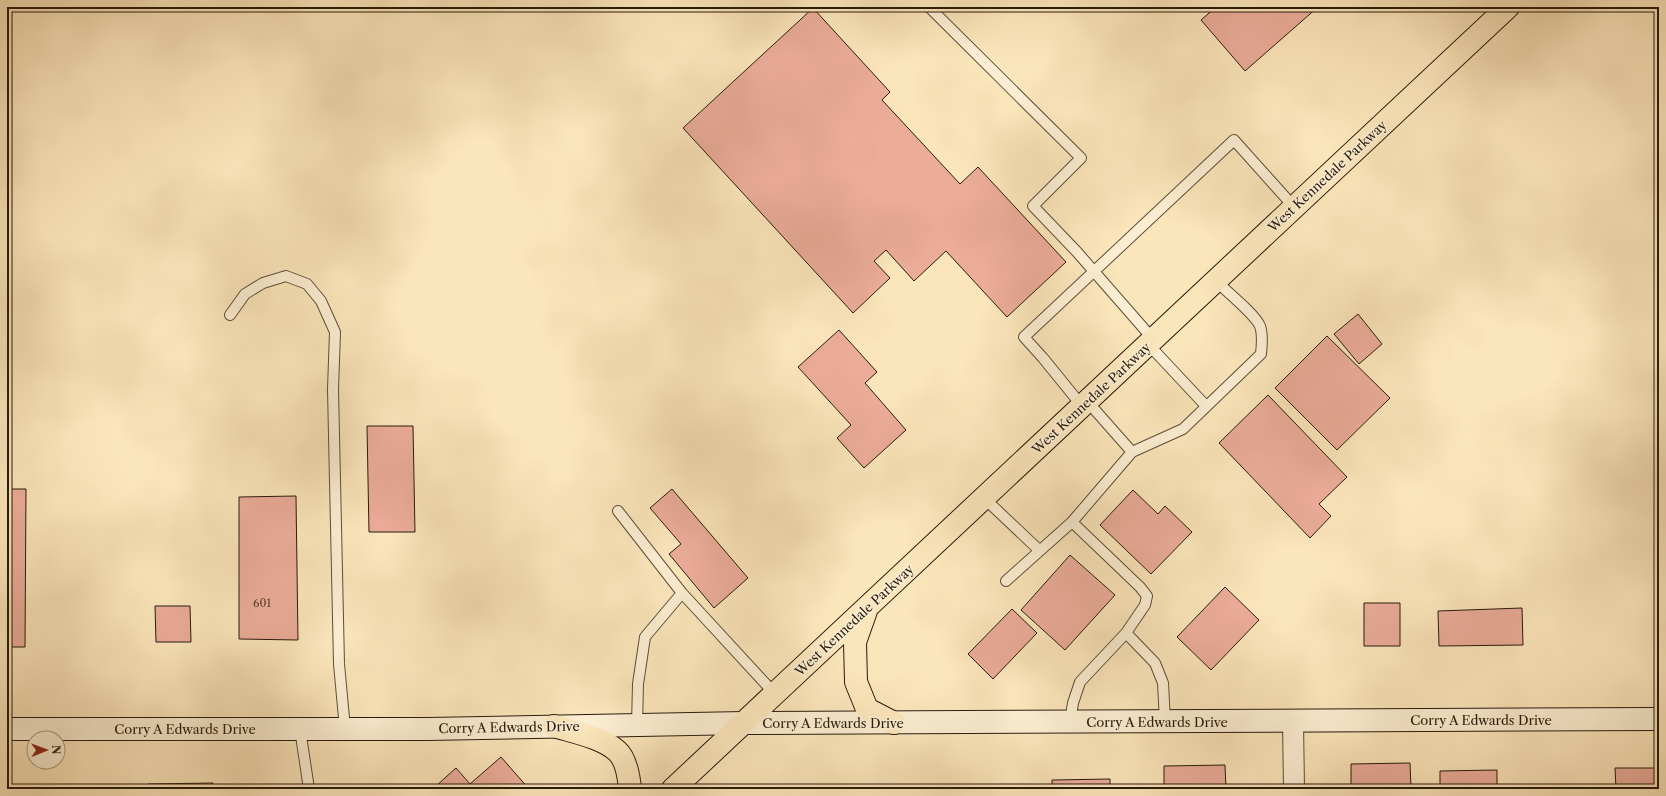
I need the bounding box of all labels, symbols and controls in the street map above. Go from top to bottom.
street label: West Kennedale Parkway [1264,116,1390,236]
street label: West Kennedale Parkway [1028,338,1154,458]
street label: West Kennedale Parkway [791,560,917,680]
house number: 601 [253,596,271,610]
street label: Corry A Edwards Drive [1410,712,1552,728]
street label: Corry A Edwards Drive [1086,714,1228,730]
street label: Corry A Edwards Drive [762,715,904,731]
street label: Corry A Edwards Drive [438,718,580,736]
street label: Corry A Edwards Drive [114,721,256,737]
north arrow [26,730,66,770]
text: N [49,745,63,755]

